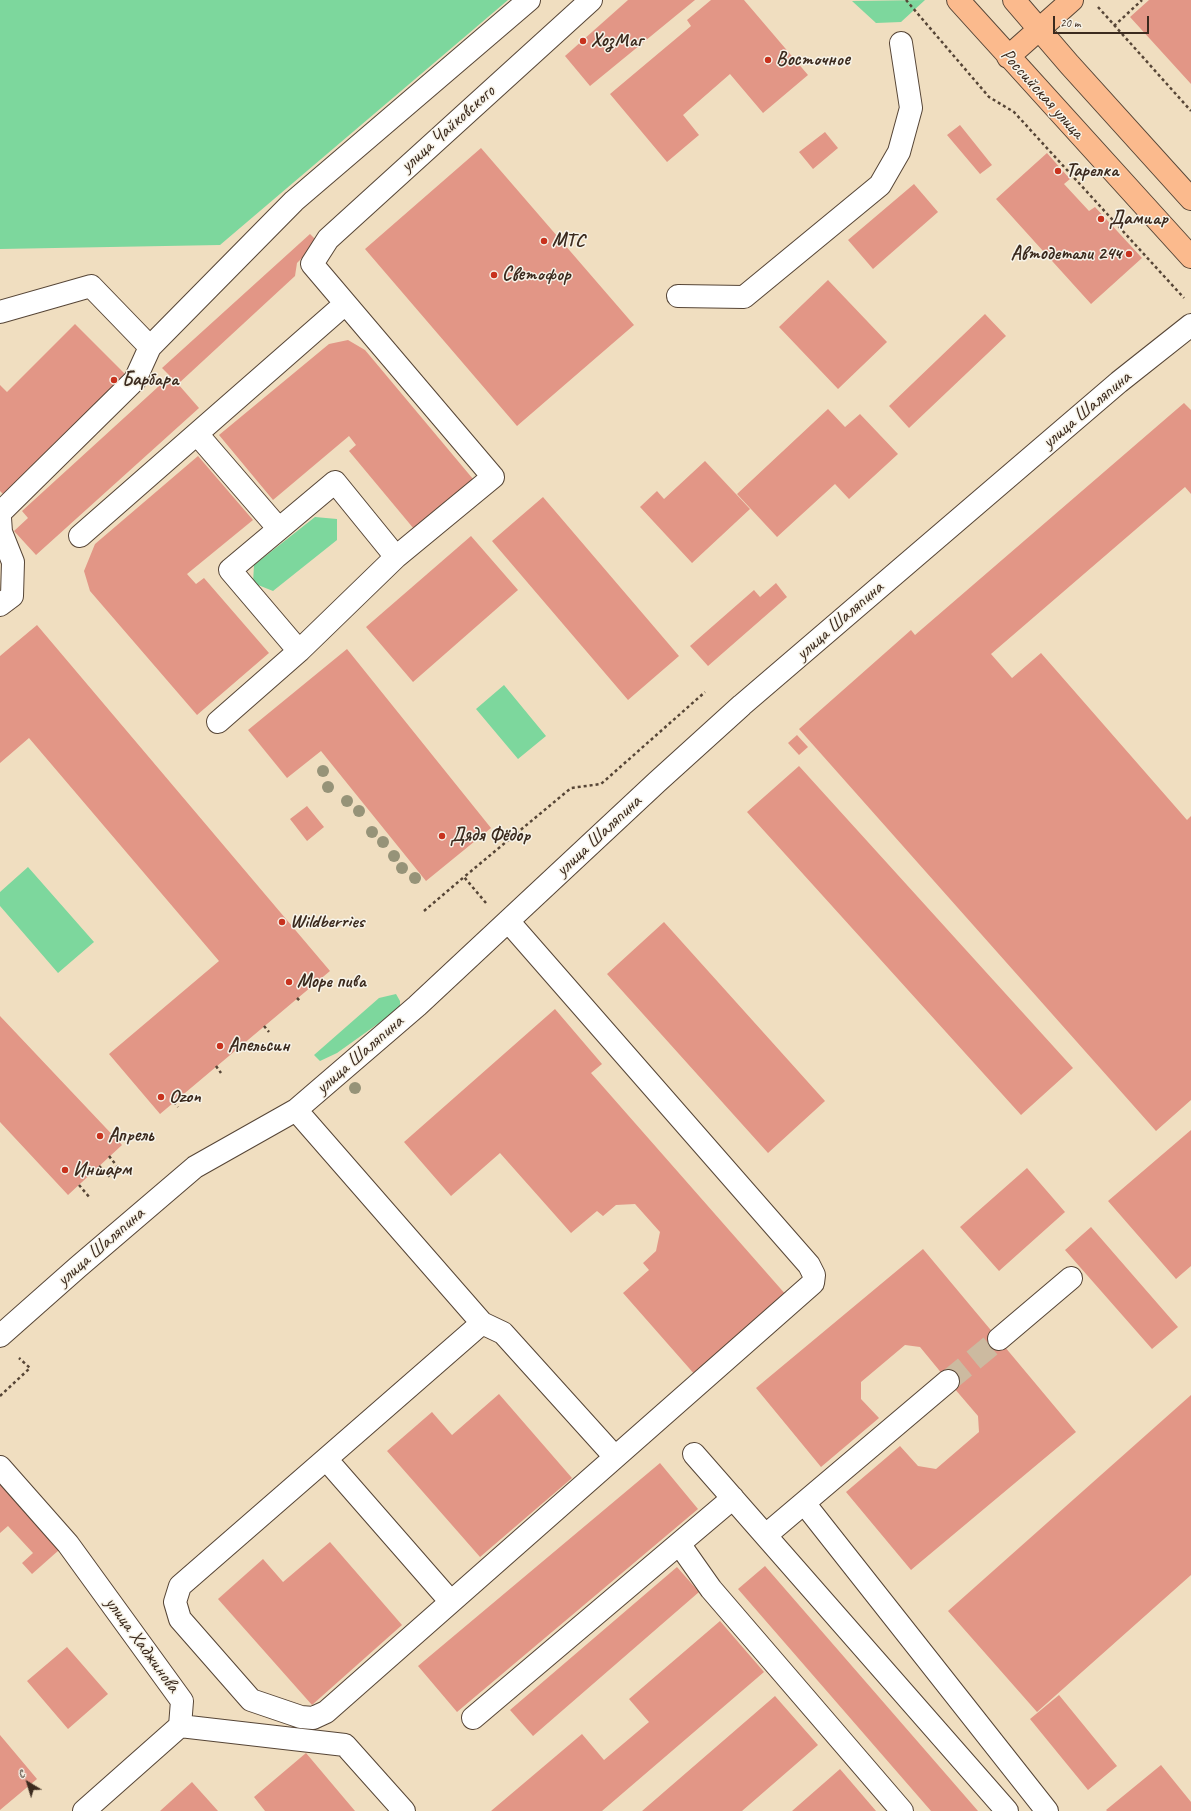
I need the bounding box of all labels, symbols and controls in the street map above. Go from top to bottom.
scale bar [1055,8,1151,34]
text: 20 m [1060,15,1080,31]
place label: ХозМаг [591,30,643,52]
marker: ХозМаг [578,36,588,46]
street label: Российская улица [995,44,1089,144]
place label: Восточное [776,49,850,71]
marker: Восточное [763,55,773,65]
street label: улица Чайковского [396,81,500,177]
place label: Тарелка [1066,160,1118,182]
marker: Тарелка [1053,166,1063,176]
place label: Дамиар [1109,208,1168,230]
marker: Дамиар [1096,214,1106,224]
place label: МТС [552,230,585,252]
marker: МТС [539,236,549,246]
place label: Автодетали 24ч [1011,243,1121,265]
marker: Автодетали 24ч [1124,249,1134,259]
place label: Светофор [502,264,570,286]
marker: Светофор [489,270,499,280]
street label: улица Шаляпина [1038,366,1136,454]
place label: Барбара [122,369,178,391]
marker: Барбара [109,375,119,385]
street label: улица Шаляпина [791,577,889,665]
street label: улица Шаляпина [551,791,647,881]
place label: Дядя Фёдор [450,825,530,847]
marker: Дядя Фёдор [437,831,447,841]
place label: Wildberries [290,911,364,933]
marker: Wildberries [277,917,287,927]
place label: Море пива [297,971,366,993]
marker: Море пива [284,977,294,987]
street label: улица Шаляпина [311,1011,409,1099]
place label: Апельсин [228,1035,289,1057]
marker: Апельсин [215,1041,225,1051]
place label: Ozon [169,1086,201,1108]
marker: Ozon [156,1092,166,1102]
place label: Апрель [108,1125,154,1147]
marker: Апрель [95,1131,105,1141]
place label: Иншарм [73,1159,131,1181]
marker: Иншарм [60,1165,70,1175]
street label: улица Шаляпина [52,1203,150,1291]
street label: улица Хаджинова [100,1593,184,1697]
north arrow [8,1763,48,1803]
text: С [14,1766,27,1781]

